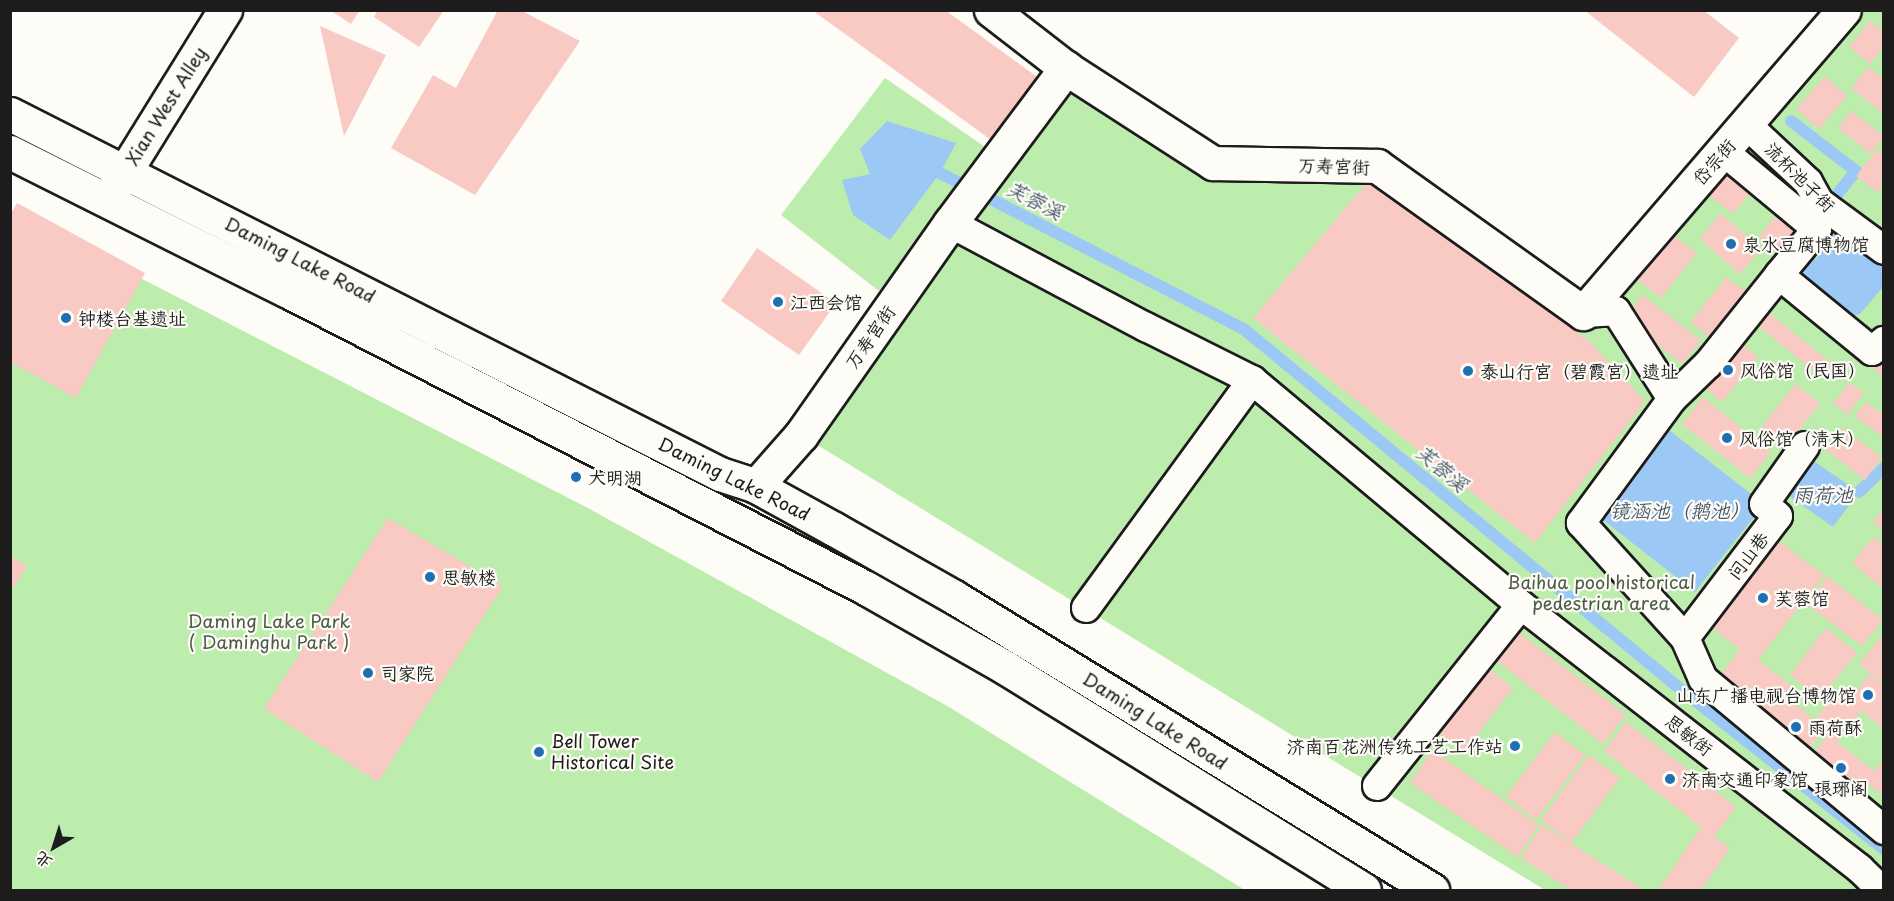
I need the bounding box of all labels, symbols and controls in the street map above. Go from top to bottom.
street label: Xian West Alley [121,42,211,170]
street label: 岱宗街 [1688,135,1740,189]
street label: 流杯池子街 [1761,138,1839,216]
street label: 万寿宫街 [1298,154,1370,178]
water label: 芙蓉溪 [1003,176,1067,224]
street label: Daming Lake Road [222,213,378,307]
place label: 泉水豆腐博物馆 [1743,233,1869,255]
marker: 泉水豆腐博物馆 [1724,237,1738,251]
place label: 江西会馆 [790,291,862,313]
marker: 江西会馆 [771,295,785,309]
street label: 万寿宫街 [841,301,899,373]
place label: 钟楼台基遗址 [78,307,186,329]
marker: 钟楼台基遗址 [59,311,73,325]
place label: 风俗馆（民国） [1740,359,1866,381]
place label: 泰山行宫（碧霞宫）遗址 [1480,360,1678,382]
marker: 风俗馆（民国） [1721,363,1735,377]
marker: 泰山行宫（碧霞宫）遗址 [1461,364,1475,378]
place label: 风俗馆（清末） [1739,427,1865,449]
marker: 风俗馆（清末） [1720,431,1734,445]
street label: Daming Lake Road [655,433,813,525]
water label: 芙蓉溪 [1411,440,1473,496]
place label: 大明湖 [588,466,642,488]
marker: 大明湖 [569,470,583,484]
water label: 雨荷池 [1793,482,1853,506]
water label: 镜涵池（鹅池） [1610,498,1750,522]
street label: 问山巷 [1723,528,1773,584]
place label: 思敏楼 [442,566,496,588]
marker: 思敏楼 [423,570,437,584]
park label: Baihua pool historical pedestrian area [1507,572,1695,614]
place label: 芙蓉馆 [1775,587,1829,609]
marker: 芙蓉馆 [1756,591,1770,605]
park label: Daming Lake Park ( Daminghu Park ) [188,611,350,654]
place label: 司家院 [380,662,434,684]
marker: 司家院 [361,666,375,680]
street label: Daming Lake Road [1079,668,1231,774]
place label: 山东广播电视台博物馆 [1676,684,1856,706]
marker: 山东广播电视台博物馆 [1861,688,1875,702]
street label: 思敏街 [1661,710,1717,760]
place label: 雨荷酥 [1808,716,1862,738]
marker: 雨荷酥 [1789,720,1803,734]
place label: Bell Tower Historical Site [551,731,674,774]
place label: 济南百花洲传统工艺工作站 [1287,735,1503,757]
marker: 济南百花洲传统工艺工作站 [1508,739,1522,753]
marker: Bell Tower Historical Site [532,745,546,759]
marker: 琅琊阁 [1834,761,1848,775]
place label: 济南交通印象馆 [1682,768,1808,790]
marker: 济南交通印象馆 [1663,772,1677,786]
place label: 琅琊阁 [1814,777,1868,799]
north arrow [24,817,84,877]
text: 北 [29,847,56,875]

